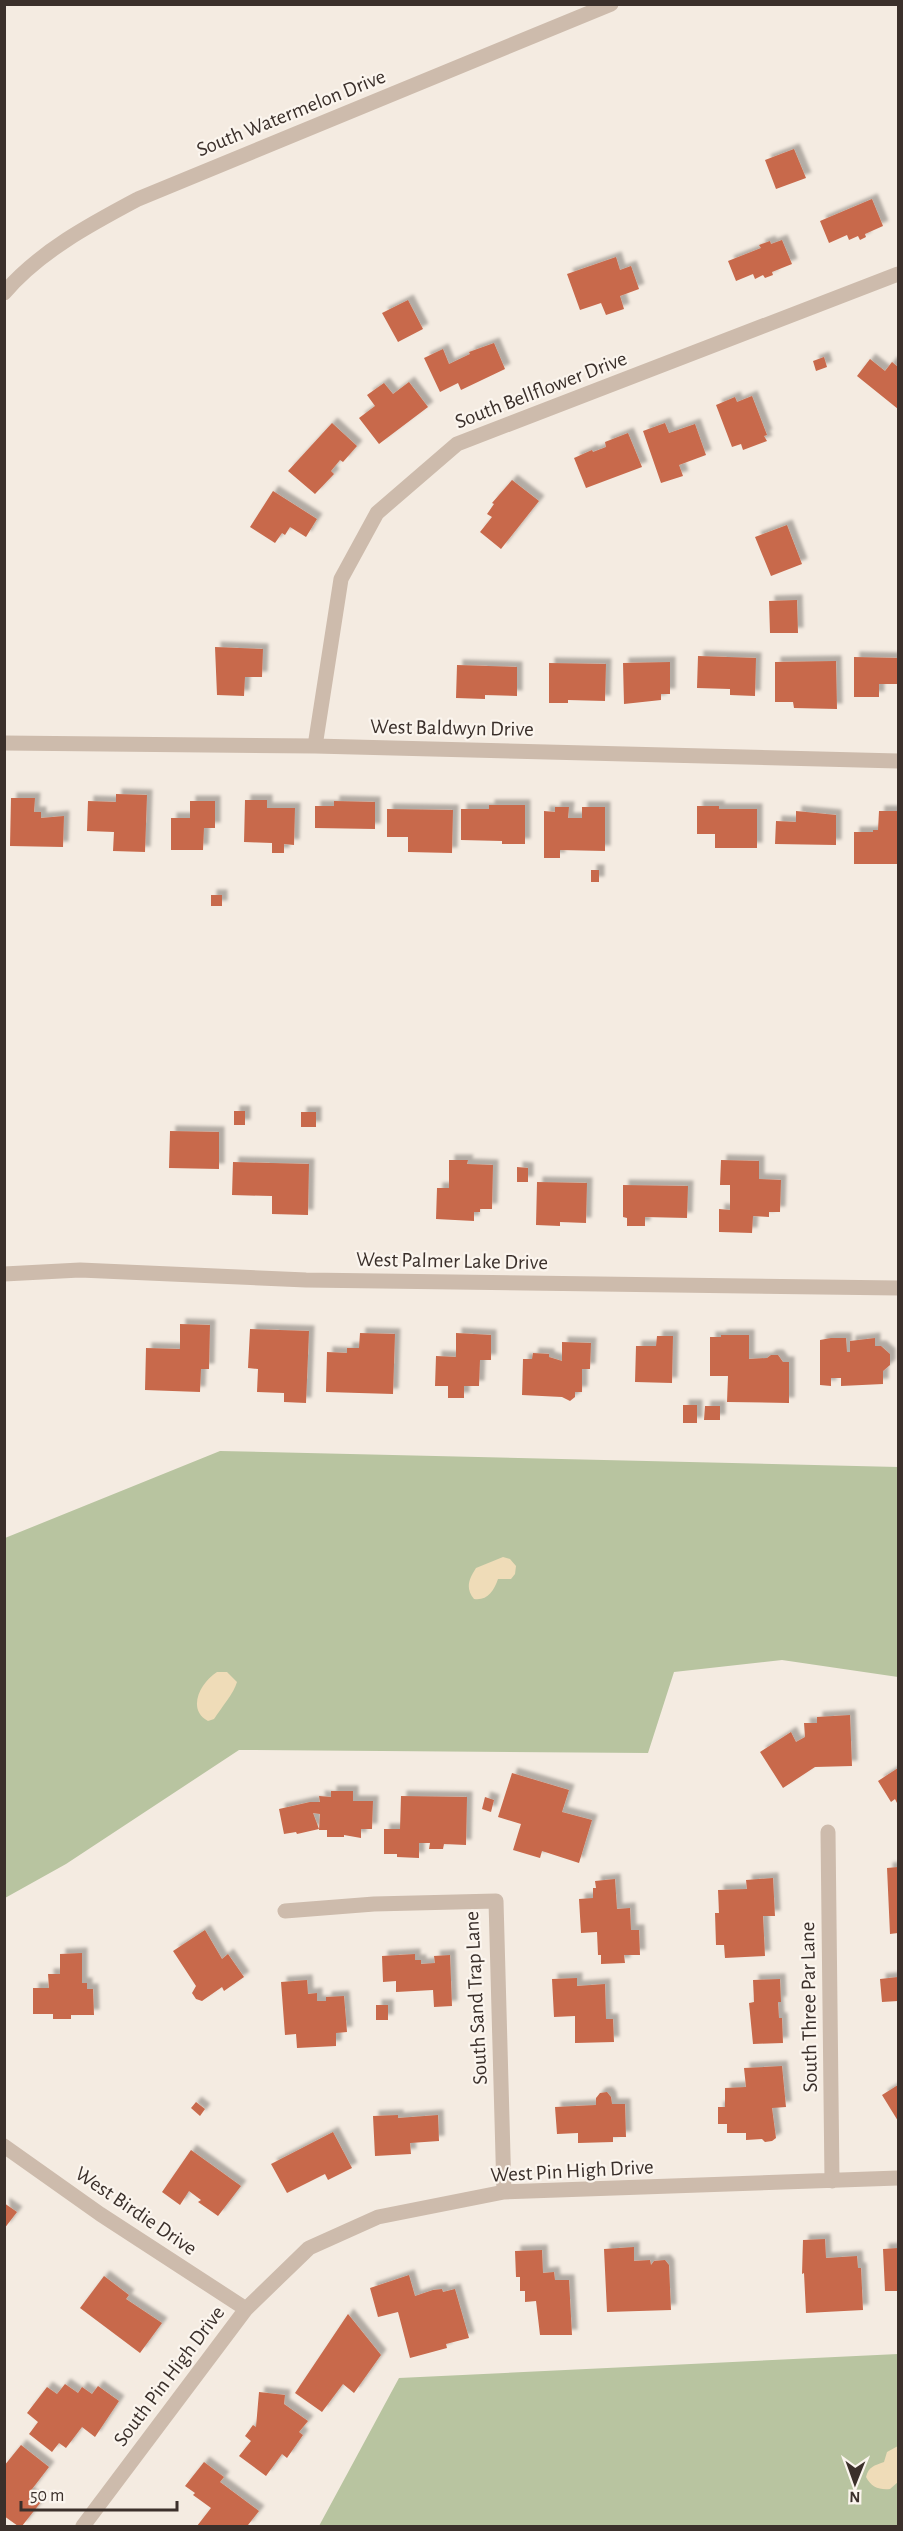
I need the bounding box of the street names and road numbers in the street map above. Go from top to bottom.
street label: South Watermelon Drive [194,66,388,160]
street label: South Bellflower Drive [452,348,630,432]
street label: West Baldwyn Drive [370,716,534,740]
street label: West Palmer Lake Drive [356,1249,548,1273]
street label: South Sand Trap Lane [461,1911,491,2085]
street label: South Three Par Lane [797,1921,821,2093]
street label: West Pin High Drive [490,2156,654,2186]
street label: West Birdie Drive [72,2163,200,2259]
street label: South Pin High Drive [110,2302,228,2450]

